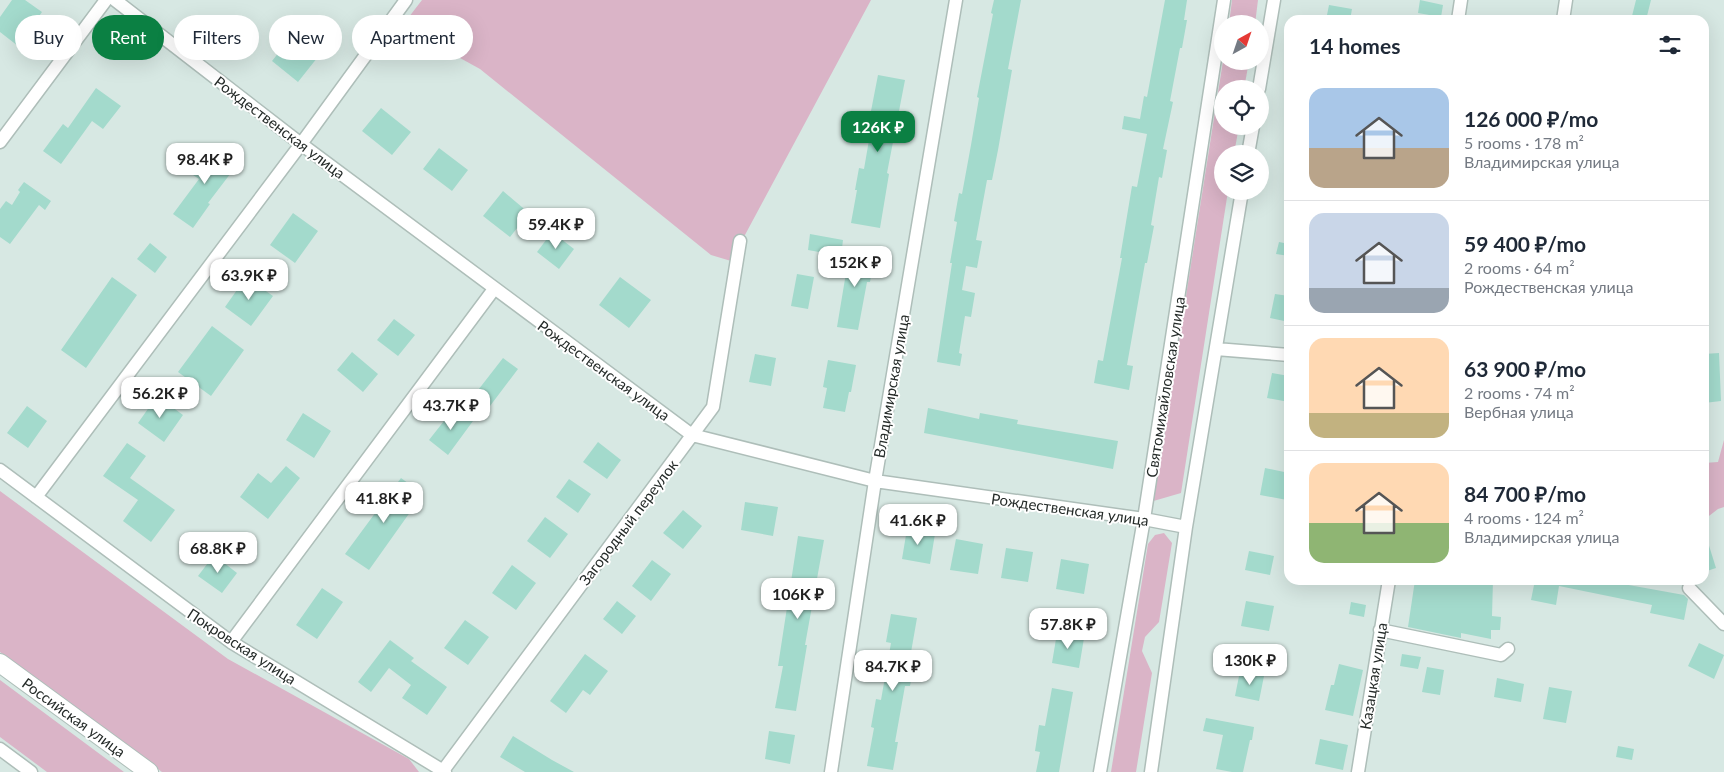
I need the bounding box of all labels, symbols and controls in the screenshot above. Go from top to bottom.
chip: Buy [15,15,82,60]
chip: Rent [92,15,164,60]
chip: Filters [174,15,259,60]
chip: New [269,15,342,60]
chip: Apartment [352,15,473,60]
north arrow [1214,15,1269,70]
map controls [1214,15,1269,200]
icon: filters [1656,31,1684,59]
text: 14 homes [1309,33,1400,58]
street label: Рождественская улица [211,72,349,182]
button: locate [1214,80,1269,135]
text: 126 000 ₽/mo [1464,106,1598,131]
icon: home [1349,108,1409,168]
pin: 126K ₽ [837,110,919,153]
text: 126K ₽ [852,117,904,136]
text: 5 rooms · 178 m² [1464,133,1584,152]
pin: 98.4K ₽ [159,142,251,185]
button: layers [1214,145,1269,200]
text: 98.4K ₽ [177,149,233,168]
text: Владимирская улица [1464,152,1619,171]
pin: 59.4K ₽ [510,208,602,250]
text: 59.4K ₽ [528,214,584,233]
text: 59 400 ₽/mo [1464,231,1586,256]
icon: home [1349,233,1409,293]
pin: 152K ₽ [814,246,896,288]
text: 152K ₽ [829,252,881,271]
pin: 63.9K ₽ [203,258,295,301]
text: 2 rooms · 64 m² [1464,258,1575,277]
text: 63.9K ₽ [221,265,277,284]
text: Рождественская улица [1464,277,1633,296]
street label: Святомихайловская улица [1142,295,1188,479]
street label: Владимирская улица [869,313,913,459]
street label: Рождественская улица [534,316,674,424]
text: 63 900 ₽/mo [1464,356,1586,381]
icon: home [1349,358,1409,418]
pin: 56.2K ₽ [114,376,206,419]
text: 56.2K ₽ [132,383,188,402]
text: 2 rooms · 74 m² [1464,383,1575,402]
pin: 43.7K ₽ [405,388,497,431]
text: 43.7K ₽ [423,395,479,414]
text: Вербная улица [1464,402,1574,421]
street label: Загородный переулок [575,455,681,588]
text: 84 700 ₽/mo [1464,481,1586,506]
pin: 41.8K ₽ [338,482,430,524]
icon: home [1349,483,1409,543]
text: 41.8K ₽ [356,488,412,507]
street label: Рождественская улица [990,489,1150,529]
pin: 41.6K ₽ [872,504,964,546]
text: 4 rooms · 124 m² [1464,508,1584,527]
text: 41.6K ₽ [890,510,946,529]
text: Владимирская улица [1464,527,1619,546]
pin: 68.8K ₽ [172,532,264,574]
text: 68.8K ₽ [190,538,246,557]
pin: 106K ₽ [757,578,839,620]
text: 106K ₽ [772,584,824,603]
street label: Покровская улица [184,604,300,688]
pin: 57.8K ₽ [1022,608,1114,650]
text: 57.8K ₽ [1040,614,1096,633]
street label: Казацкая улица [1356,621,1390,731]
pin: 130K ₽ [1209,644,1291,686]
pin: 84.7K ₽ [847,650,939,692]
text: 130K ₽ [1224,650,1276,669]
text: 84.7K ₽ [865,656,921,675]
street label: Российская улица [19,674,129,760]

